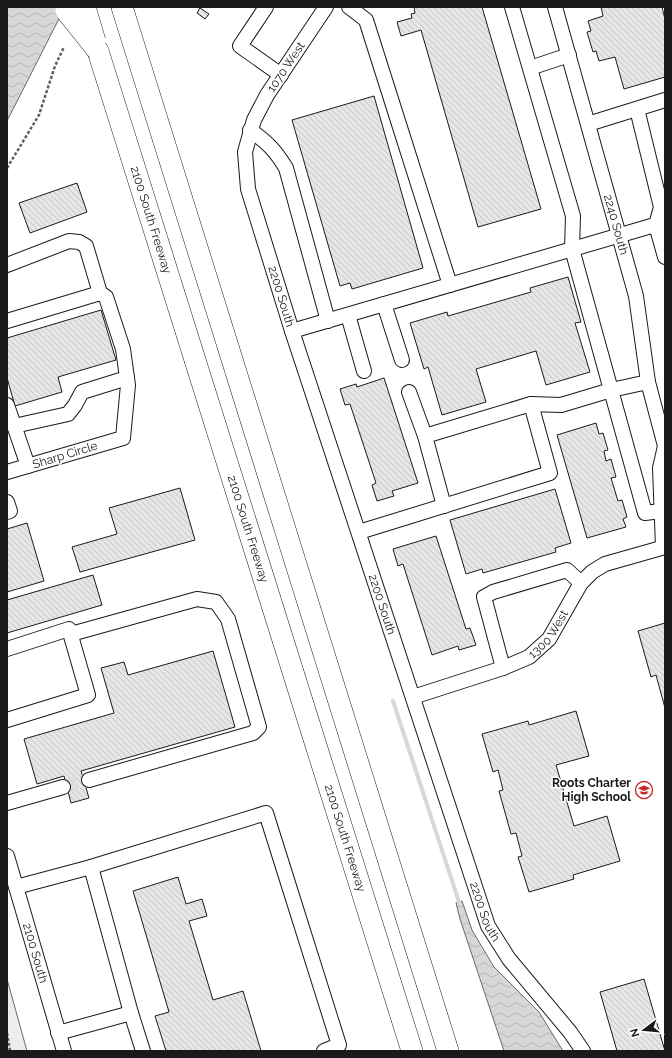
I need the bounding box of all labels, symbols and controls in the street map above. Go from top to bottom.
street label: 1070 West [264,39,308,95]
street label: 2100 South Freeway [128,164,175,276]
street label: 2240 South [601,193,631,256]
street label: 2200 South [265,264,297,329]
street label: Sharp Circle [31,438,99,472]
street label: 2100 South Freeway [225,474,272,585]
street label: 2200 South [366,572,399,636]
street label: 1300 West [525,608,571,661]
place label: Roots Charter High School [552,776,631,804]
school or university icon: Roots Charter High School [634,780,654,800]
street label: 2100 South Freeway [322,783,369,894]
street label: 2200 South [467,880,503,944]
street label: 2100 South [20,921,51,985]
north arrow [624,1010,664,1050]
text: N [627,1027,642,1038]

